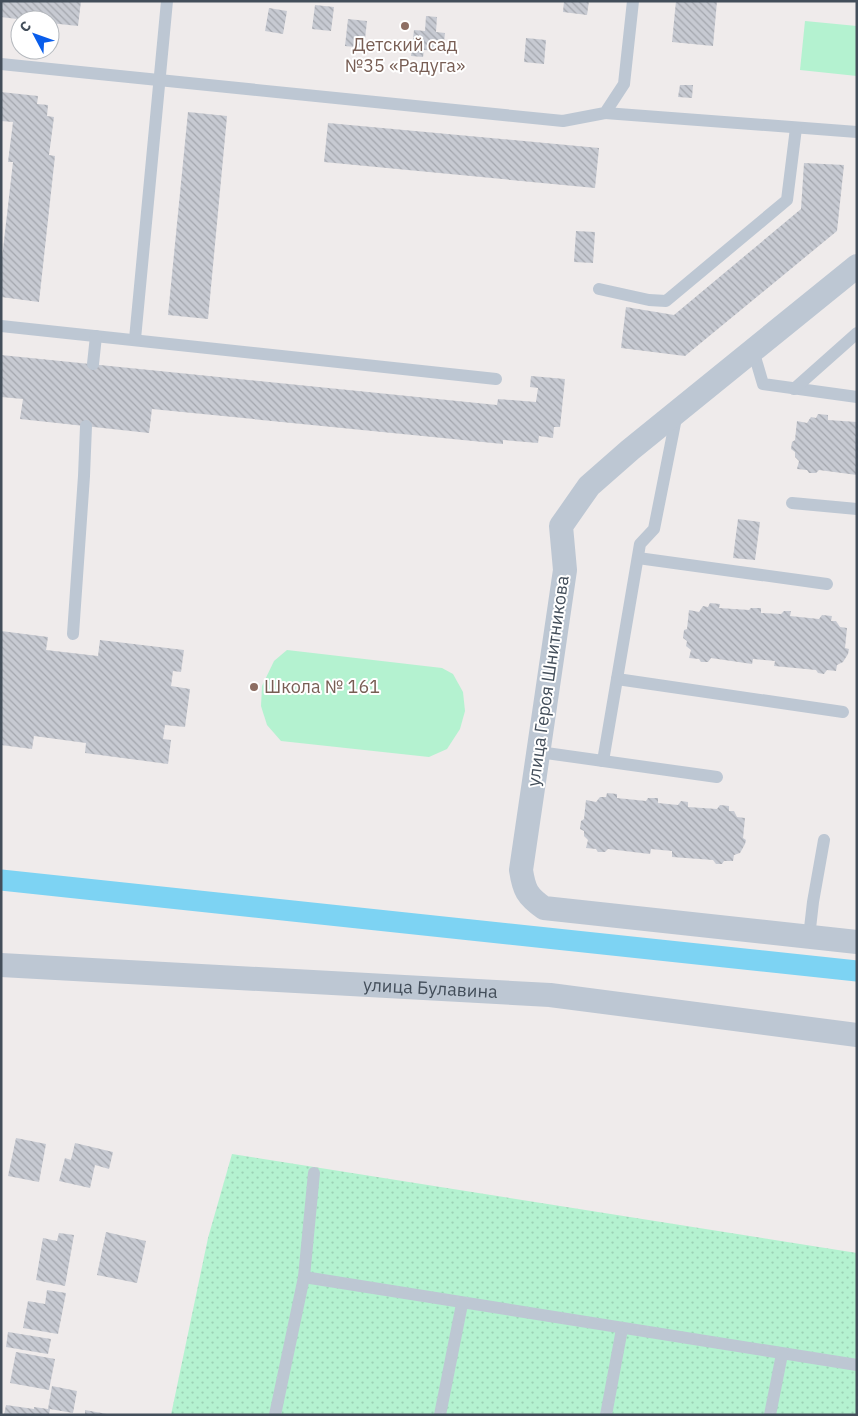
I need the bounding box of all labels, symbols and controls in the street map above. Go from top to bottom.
north arrow [10,10,60,60]
text: С [15,17,35,36]
marker: Детский сад №35 «Радуга» [399,20,411,32]
place label: Детский сад №35 «Радуга» [345,33,465,77]
street label: улица Героя Шнитникова [521,574,574,788]
place label: Школа № 161 [264,675,380,698]
marker: Школа № 161 [248,681,260,693]
street label: улица Булавина [362,973,499,1003]

